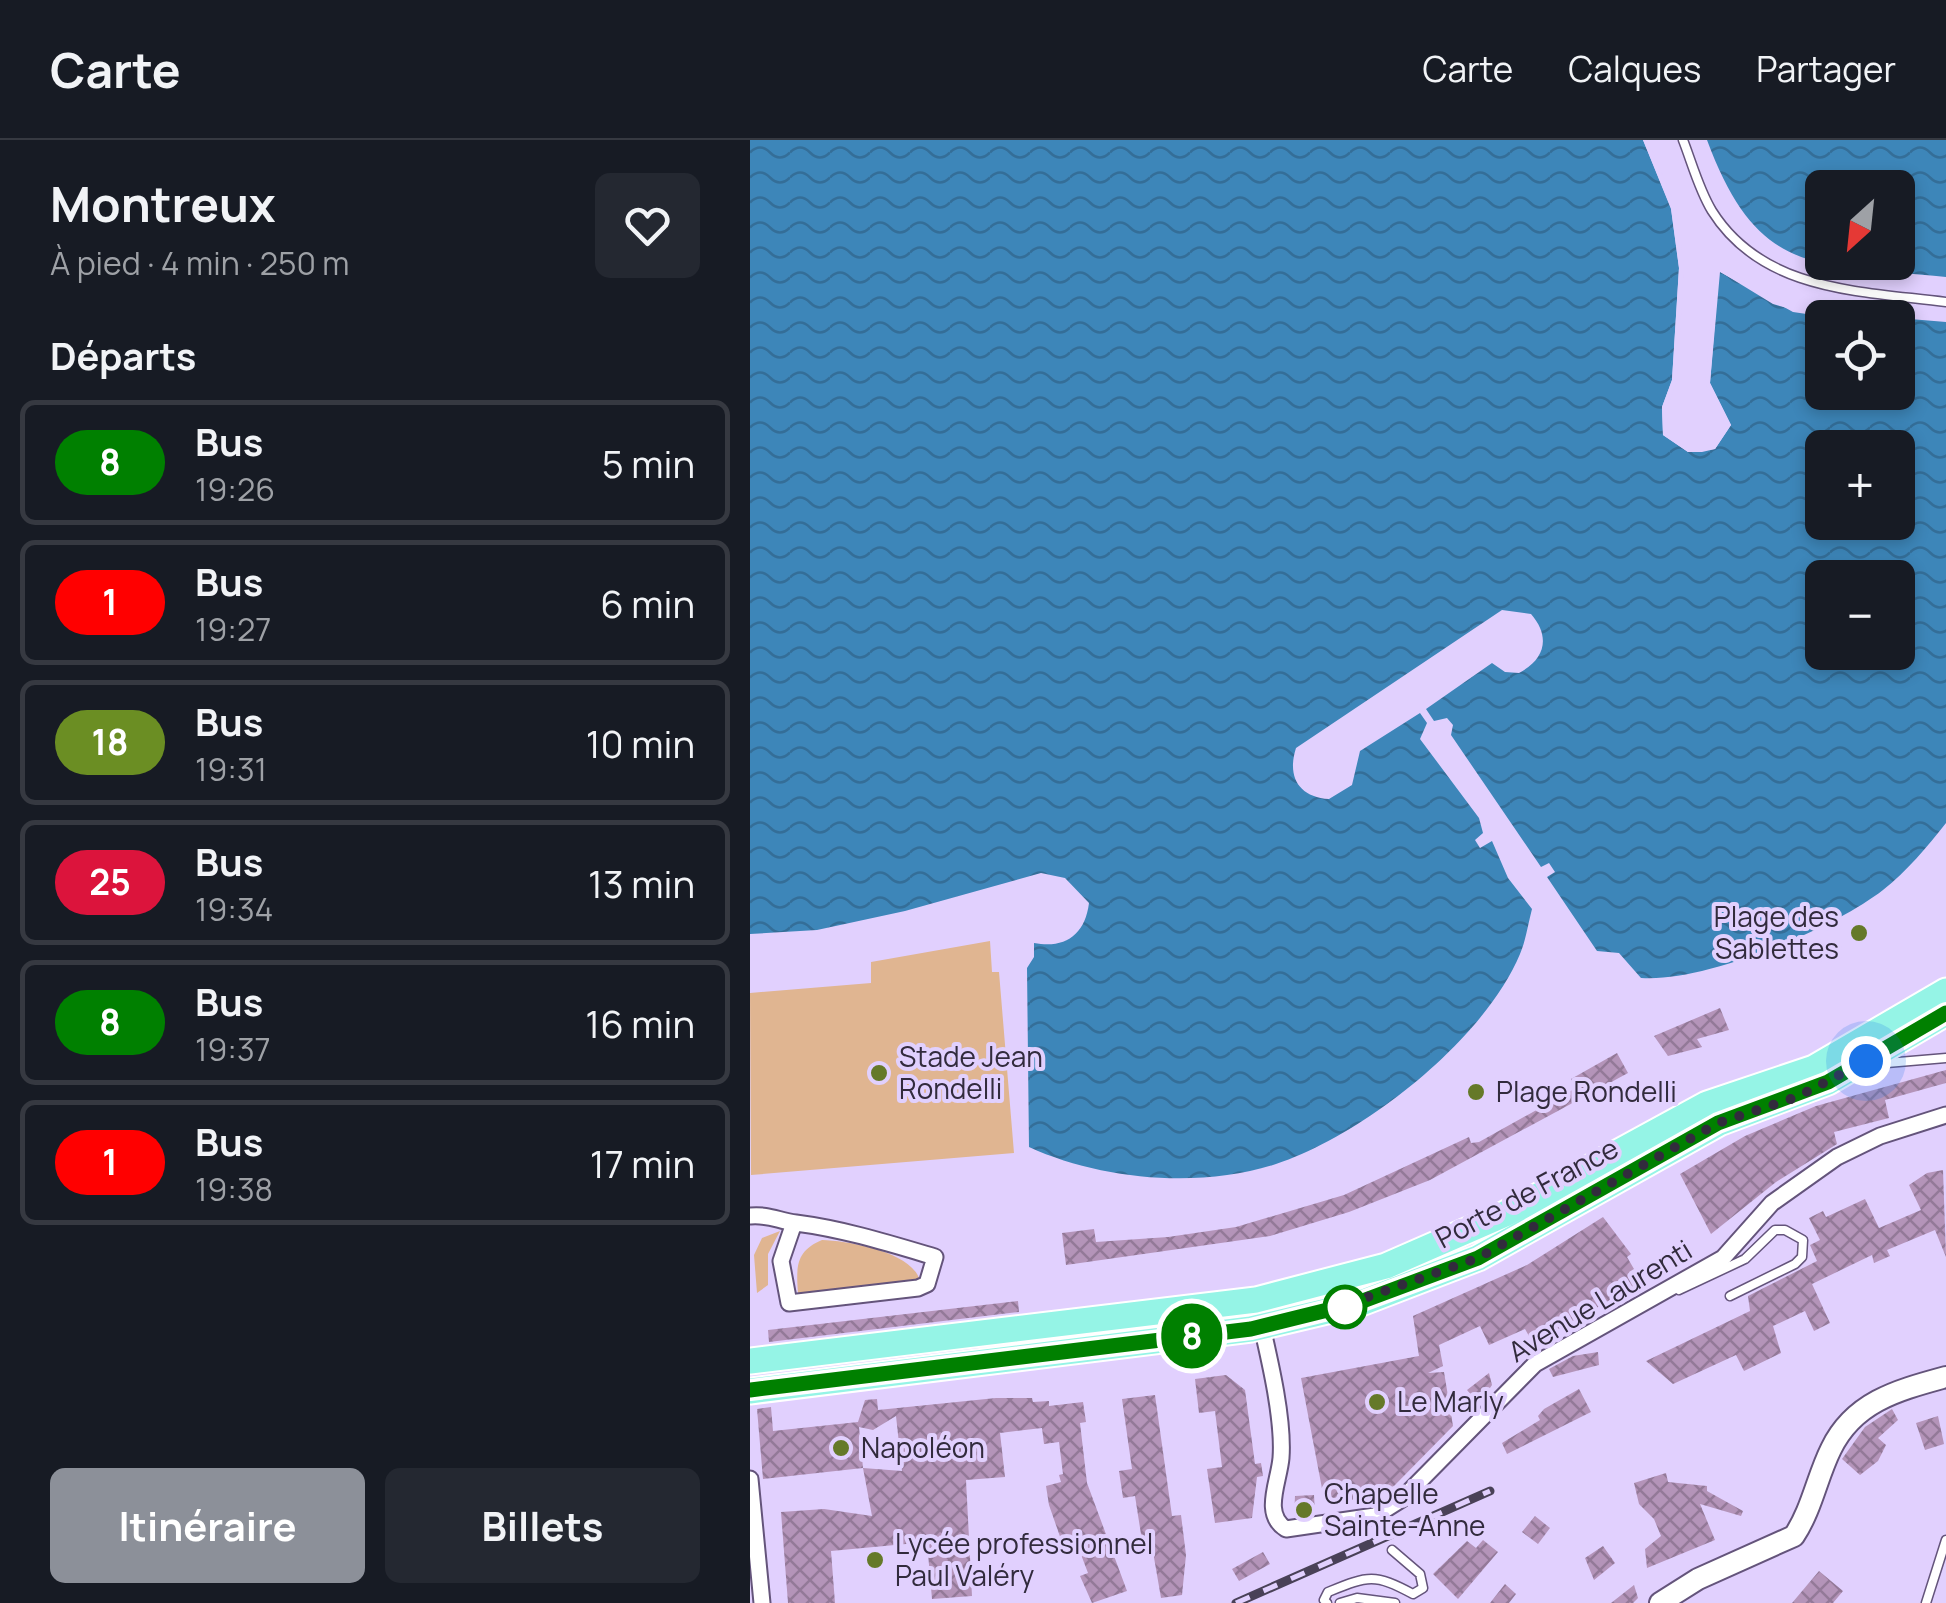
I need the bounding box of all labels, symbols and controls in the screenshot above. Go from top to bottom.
text: Carte [50,37,181,102]
text: Carte [1422,45,1513,93]
text: Calques [1568,45,1701,93]
text: Partager [1756,45,1896,93]
north arrow [1805,170,1915,280]
map controls [1805,170,1915,670]
text: Montreux [50,171,276,236]
button: heart [595,173,700,278]
text: À pied · 4 min · 250 m [50,241,350,285]
button: locate [1805,300,1915,410]
text: Départs [50,329,196,381]
text: Bus [195,415,263,467]
button: + [1805,430,1915,540]
text: 5 min [602,437,695,489]
text: 8 [99,438,121,486]
text: 19:26 [195,467,275,511]
text: Bus [195,555,263,607]
button: − [1805,560,1915,670]
text: 6 min [600,577,695,629]
text: 1 [102,578,118,626]
text: 19:27 [195,607,271,651]
text: Bus [195,695,263,747]
text: 10 min [586,717,695,769]
text: 18 [92,718,128,766]
text: 19:31 [195,747,267,791]
text: Bus [195,835,263,887]
text: 13 min [588,857,695,909]
text: 25 [89,858,131,906]
text: 19:34 [195,887,273,931]
place label: Plage des Sablettes [1714,897,1839,967]
marker: Plage des Sablettes [1848,922,1870,944]
text: Bus [195,975,263,1027]
text: 16 min [585,997,695,1049]
text: 8 [99,998,121,1046]
text: 19:37 [195,1027,271,1071]
your location [1841,1036,1891,1086]
place label: Stade Jean Rondelli [899,1037,1043,1107]
marker: Stade Jean Rondelli [868,1062,890,1084]
place label: Plage Rondelli [1496,1072,1677,1110]
marker: Plage Rondelli [1465,1081,1487,1103]
text: Bus [195,1115,263,1167]
street label: Porte de France [1429,1128,1625,1256]
text: 17 min [590,1137,695,1189]
text: 1 [102,1138,118,1186]
text: 19:38 [195,1167,273,1211]
street label: Avenue Laurenti [1501,1230,1698,1370]
unlabelled marker [1324,1286,1366,1328]
line badge: 8 [1160,1304,1224,1368]
text: 8 [1181,1312,1203,1360]
place label: Le Marly [1397,1382,1504,1420]
marker: Le Marly [1366,1391,1388,1413]
place label: Napoléon [861,1428,985,1466]
marker: Napoléon [830,1437,852,1459]
button: Itinéraire [50,1468,365,1583]
button: Billets [385,1468,700,1583]
place label: Chapelle Sainte-Anne [1324,1474,1485,1544]
marker: Chapelle Sainte-Anne [1293,1499,1315,1521]
place label: Lycée professionnel Paul Valéry [895,1524,1153,1594]
marker: Lycée professionnel Paul Valéry [864,1549,886,1571]

